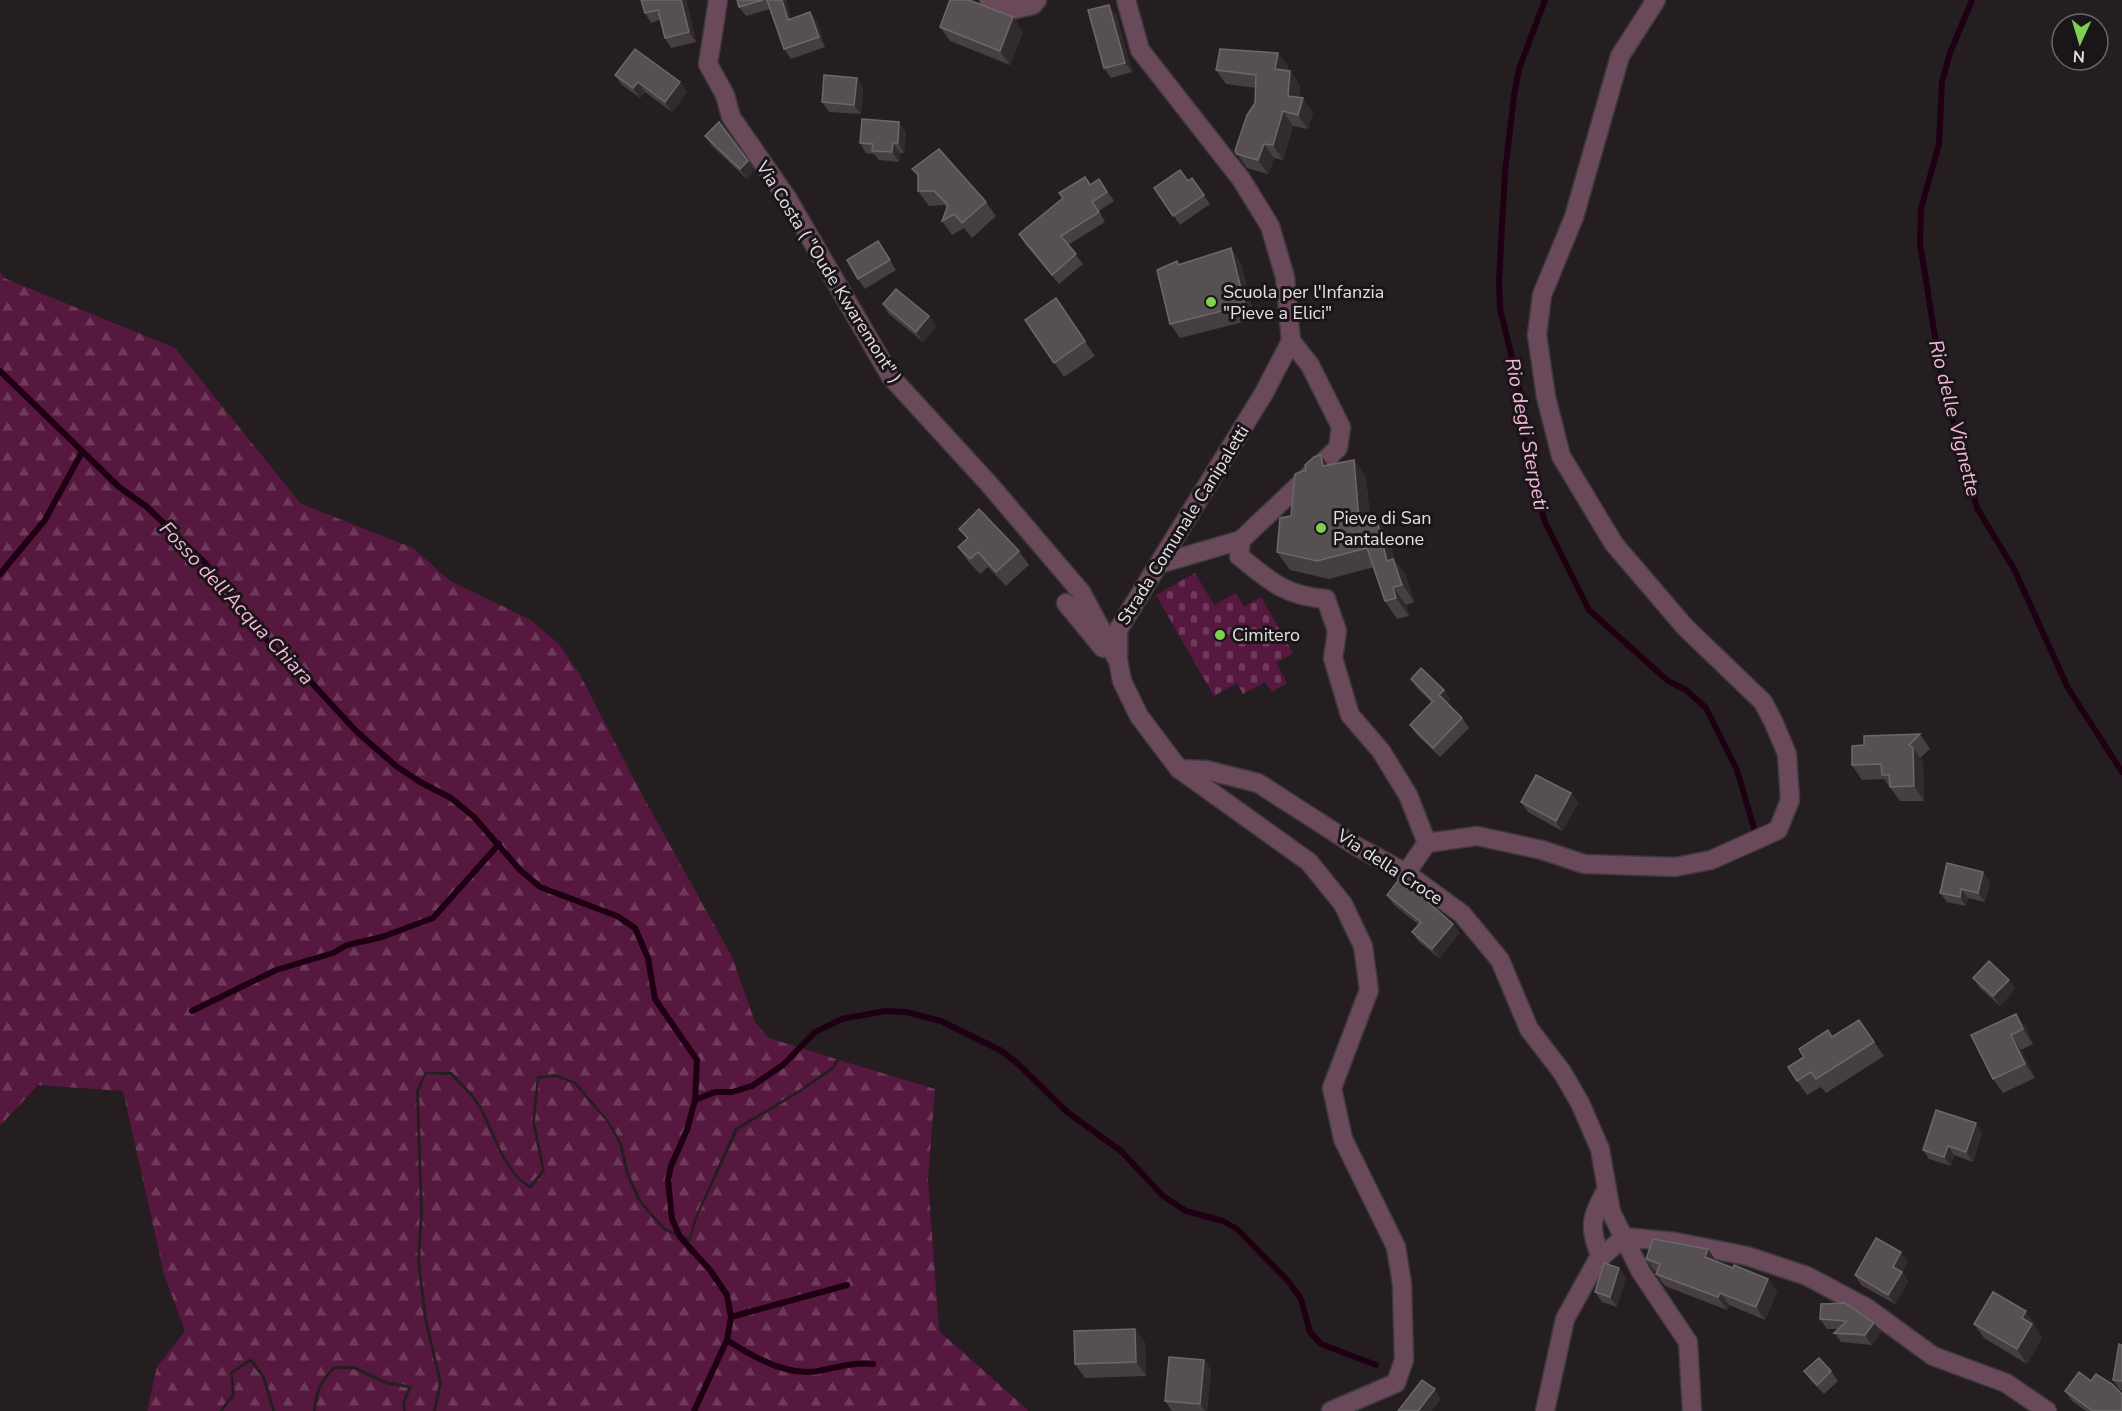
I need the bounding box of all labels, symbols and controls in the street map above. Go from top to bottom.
north arrow [2050,12,2110,72]
text: N [2072,45,2086,67]
street label: Via Costa ( "Oude Kwaremont" ) [750,156,907,388]
place label: Scuola per l'Infanzia "Pieve a Elici" [1223,280,1384,325]
marker: Scuola per l'Infanzia "Pieve a Elici" [1204,295,1218,309]
water label: Rio delle Vignette [1922,337,1987,500]
water label: Rio degli Sterpeti [1498,355,1555,513]
street label: Strada Comunale Canipaletti [1112,421,1254,629]
place label: Pieve di San Pantaleone [1333,506,1432,551]
water label: Fosso dell'Acqua Chiara [153,516,320,691]
marker: Pieve di San Pantaleone [1314,521,1328,535]
place label: Cimitero [1232,623,1300,647]
marker: Cimitero [1213,628,1227,642]
street label: Via della Croce [1332,823,1448,910]

